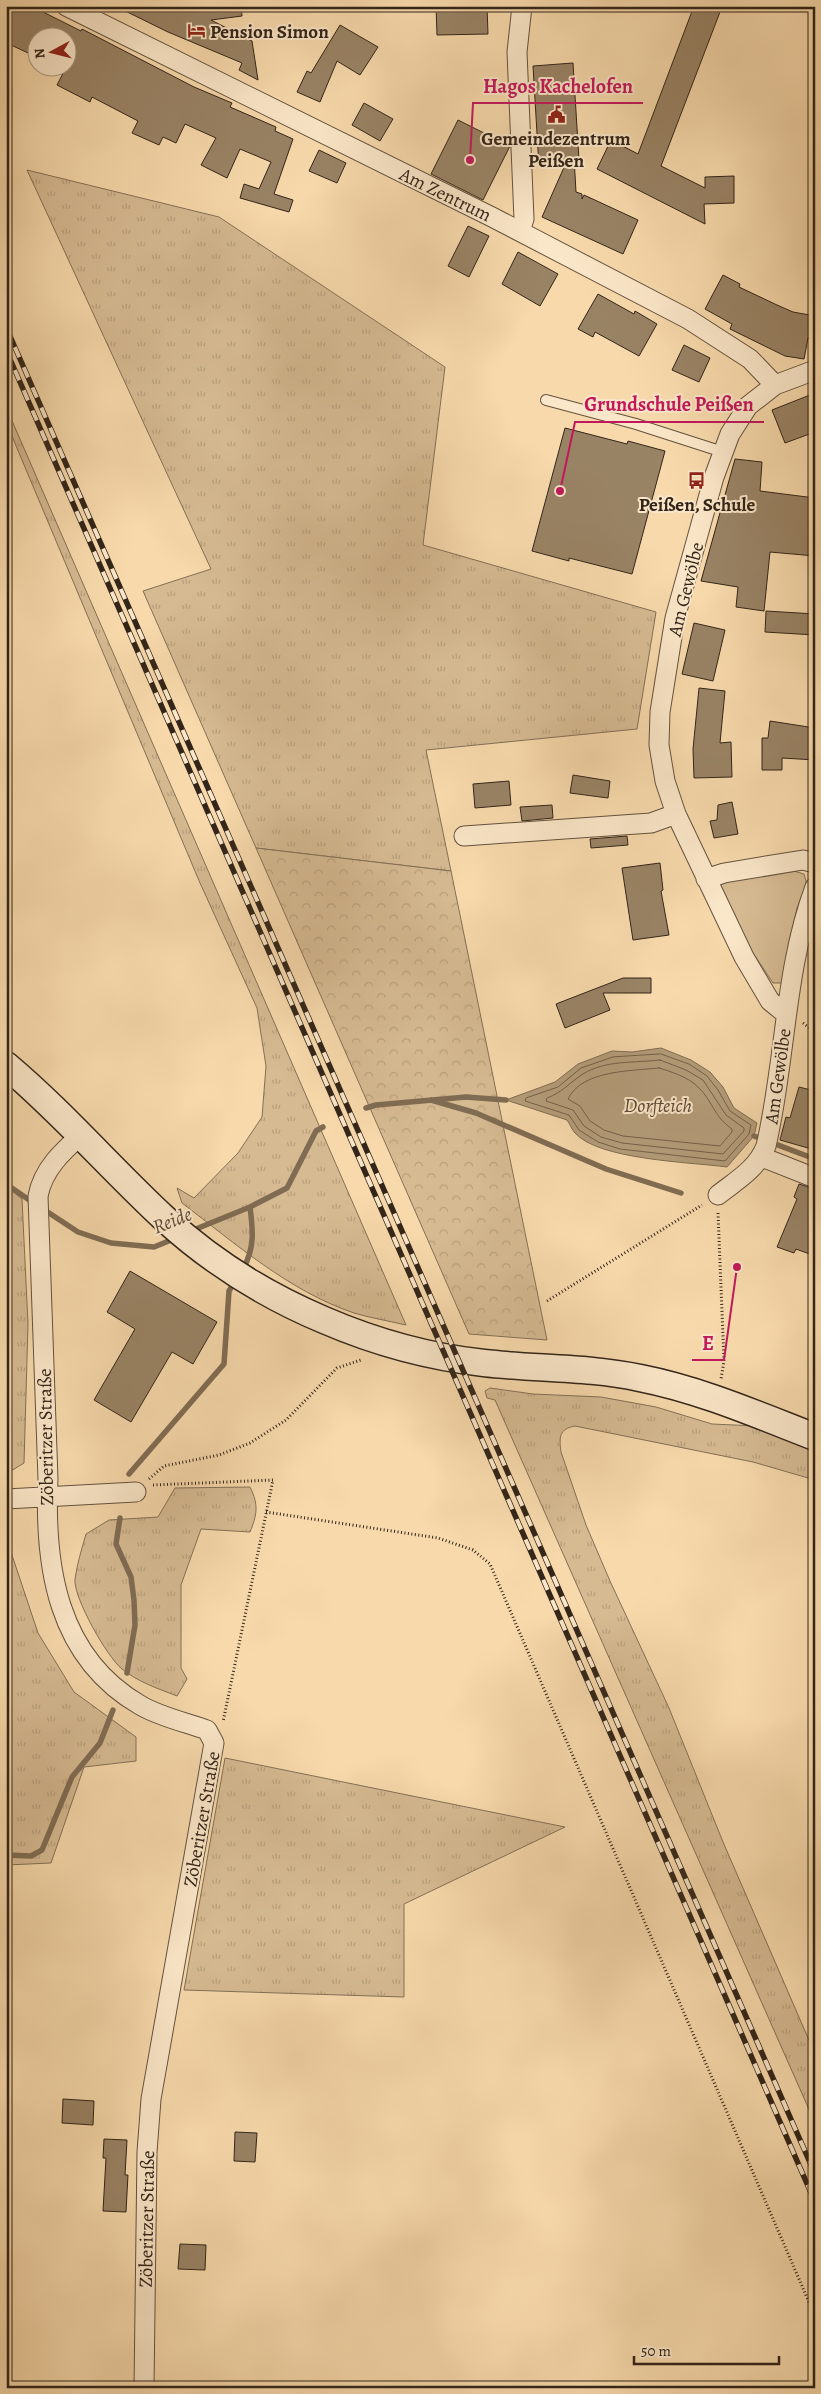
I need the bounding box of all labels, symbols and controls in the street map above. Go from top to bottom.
place label: Pension Simon [210,19,329,45]
hotel icon: Pension Simon [186,21,206,41]
north arrow [28,28,78,78]
text: N [30,47,50,60]
callout: Hagos Kachelofen [473,68,643,103]
text: Hagos Kachelofen [483,73,633,100]
public building icon: Gemeindezentrum Peißen [546,105,566,125]
place label: Gemeindezentrum Peißen [481,126,631,174]
street label: Am Zentrum [394,161,496,228]
callout: Grundschule Peißen [575,387,764,422]
text: Grundschule Peißen [584,391,754,418]
bus stop icon: Peißen, Schule [687,471,707,491]
place label: Peißen, Schule [639,492,756,518]
street label: Am Gewölbe [661,539,710,640]
street label: Am Gewölbe [758,1027,798,1127]
water label: Dorfteich [624,1092,692,1119]
water label: Reide [149,1200,196,1240]
callout: E [692,1325,724,1360]
text: E [702,1330,714,1357]
street label: Zöberitzer Straße [32,1368,60,1506]
street label: Zöberitzer Straße [177,1749,227,1889]
street label: Zöberitzer Straße [133,2150,161,2288]
scale bar [634,2334,778,2366]
text: 50 m [641,2341,671,2361]

